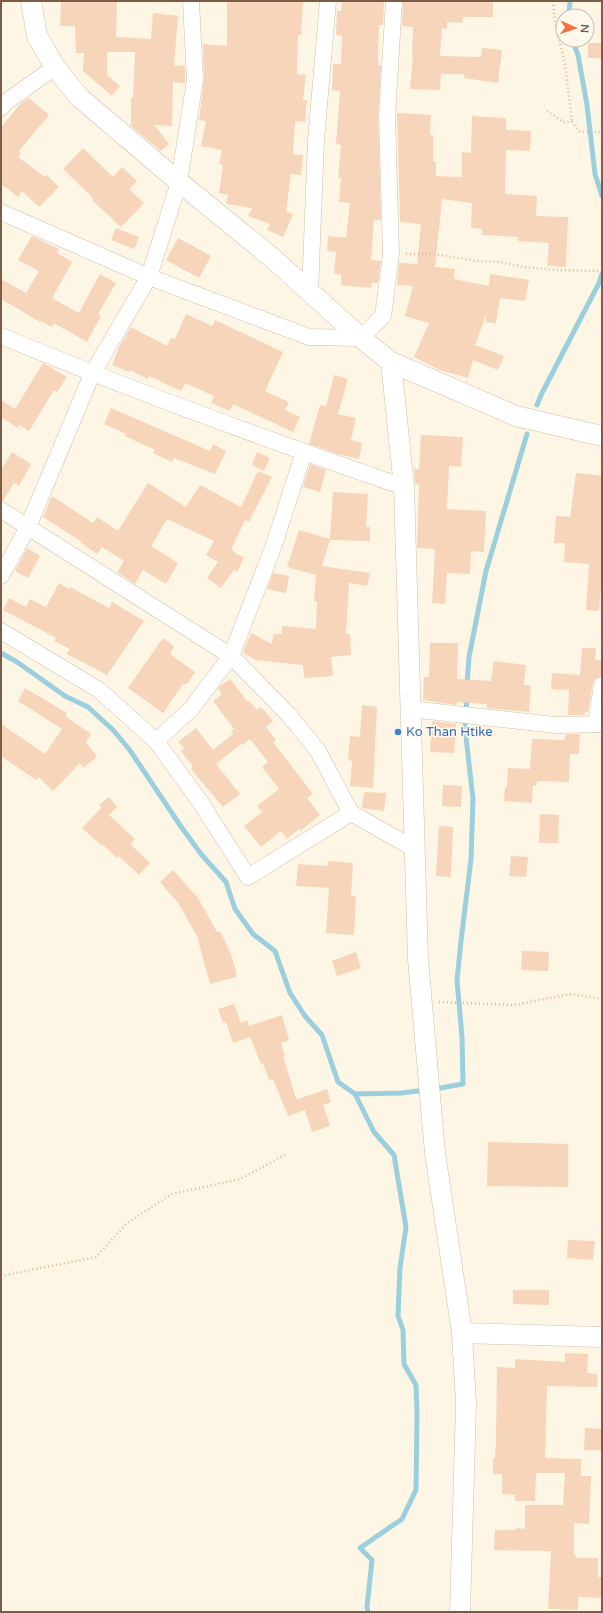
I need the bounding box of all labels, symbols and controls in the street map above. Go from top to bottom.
north arrow [555,8,595,48]
text: N [578,24,591,33]
place label: Ko Than Htike [406,724,493,740]
marker: Ko Than Htike [393,727,403,737]

